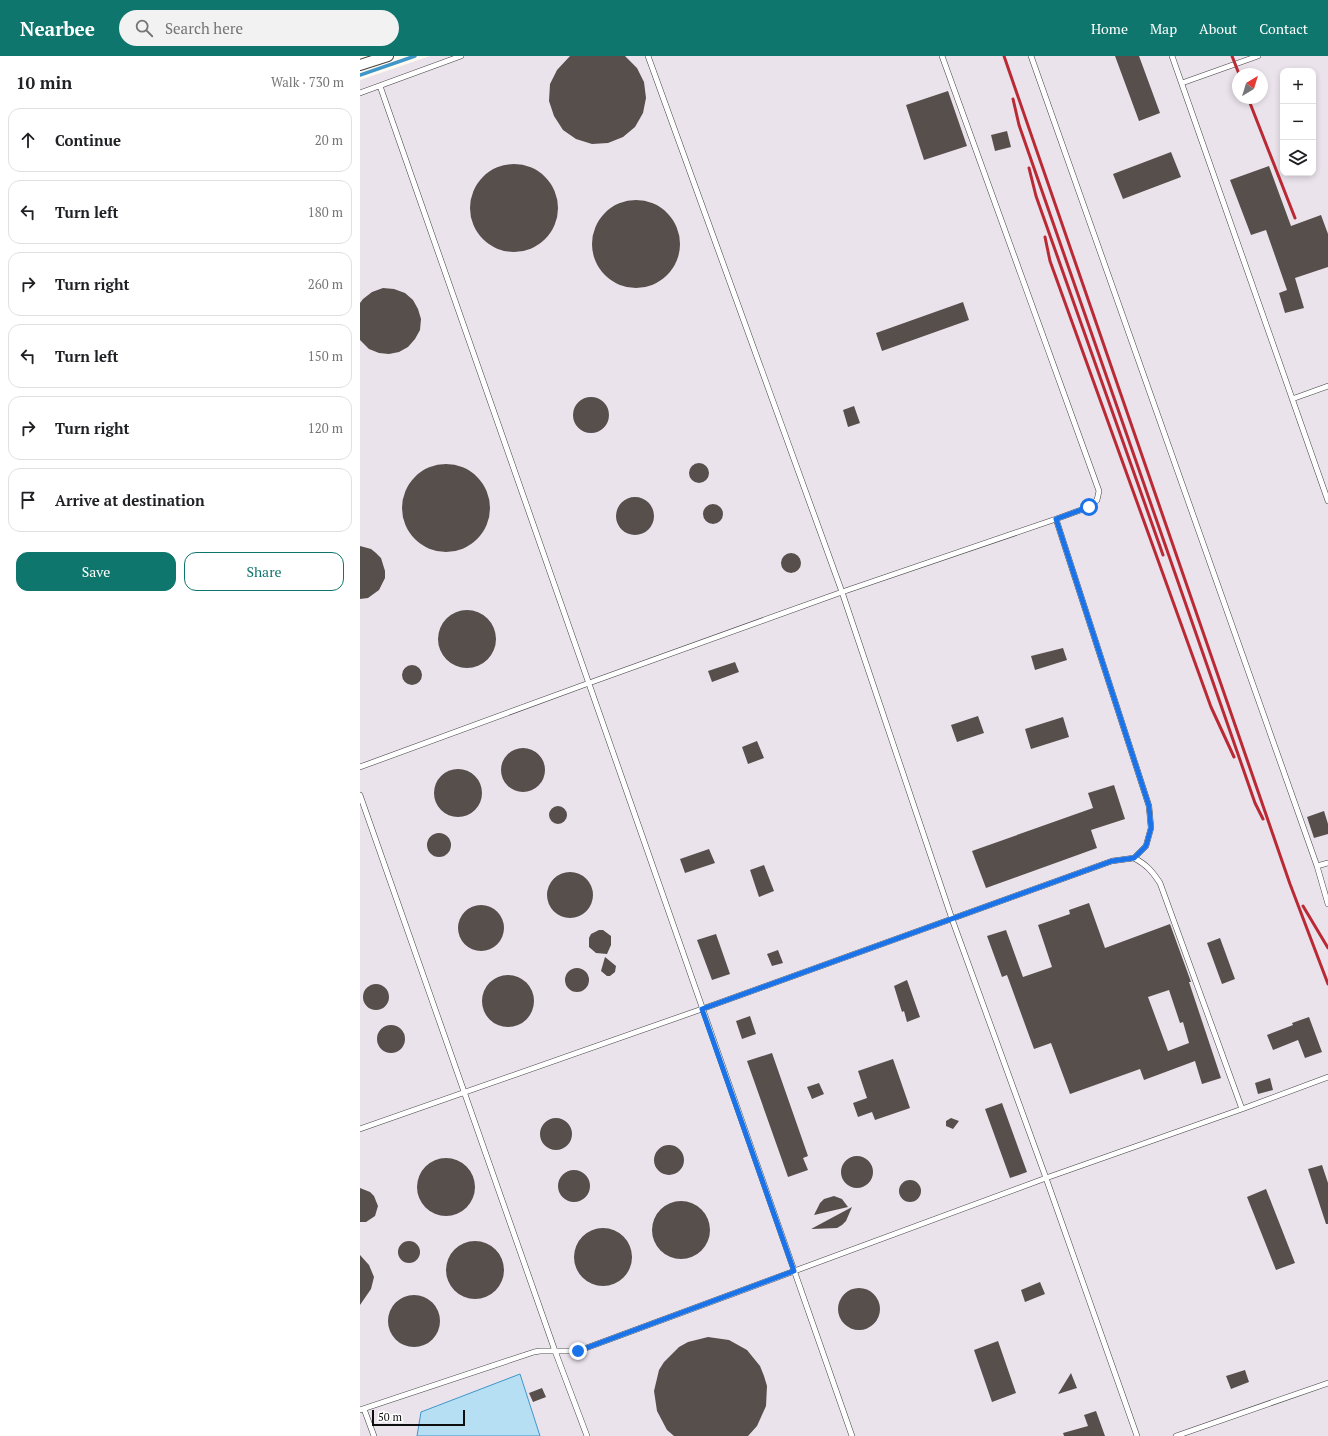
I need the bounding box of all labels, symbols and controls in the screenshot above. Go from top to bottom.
search box [119,10,399,46]
text: Nearbee [20,16,95,41]
icon: search [133,17,155,39]
text: Search here [165,18,243,38]
text: Home [1091,19,1128,38]
text: Map [1150,19,1177,38]
text: About [1199,19,1237,38]
text: Contact [1259,19,1308,38]
north arrow [1232,68,1268,104]
map controls [1280,68,1316,176]
button: + [1280,68,1316,104]
text: 10 min [16,71,72,94]
text: Walk · 730 m [271,73,344,91]
button: − [1280,104,1316,140]
icon: ahead [17,129,39,151]
text: Continue [55,130,121,150]
text: 20 m [315,131,343,149]
button: layers [1280,140,1316,176]
icon: left [17,201,39,223]
text: Turn left [55,202,119,222]
text: 180 m [308,203,343,221]
icon: right [17,273,39,295]
text: Turn right [55,274,130,294]
text: 260 m [308,275,343,293]
icon: left [17,345,39,367]
text: Turn left [55,346,119,366]
text: 150 m [308,347,343,365]
icon: right [17,417,39,439]
text: Turn right [55,418,130,438]
text: 120 m [308,419,343,437]
icon: arrive [17,489,39,511]
text: Arrive at destination [55,490,205,510]
route start [1080,498,1098,516]
button: Save [16,552,176,591]
button: Share [184,552,344,591]
route end [569,1342,587,1360]
scale bar [372,1408,465,1427]
text: 50 m [378,1410,402,1424]

